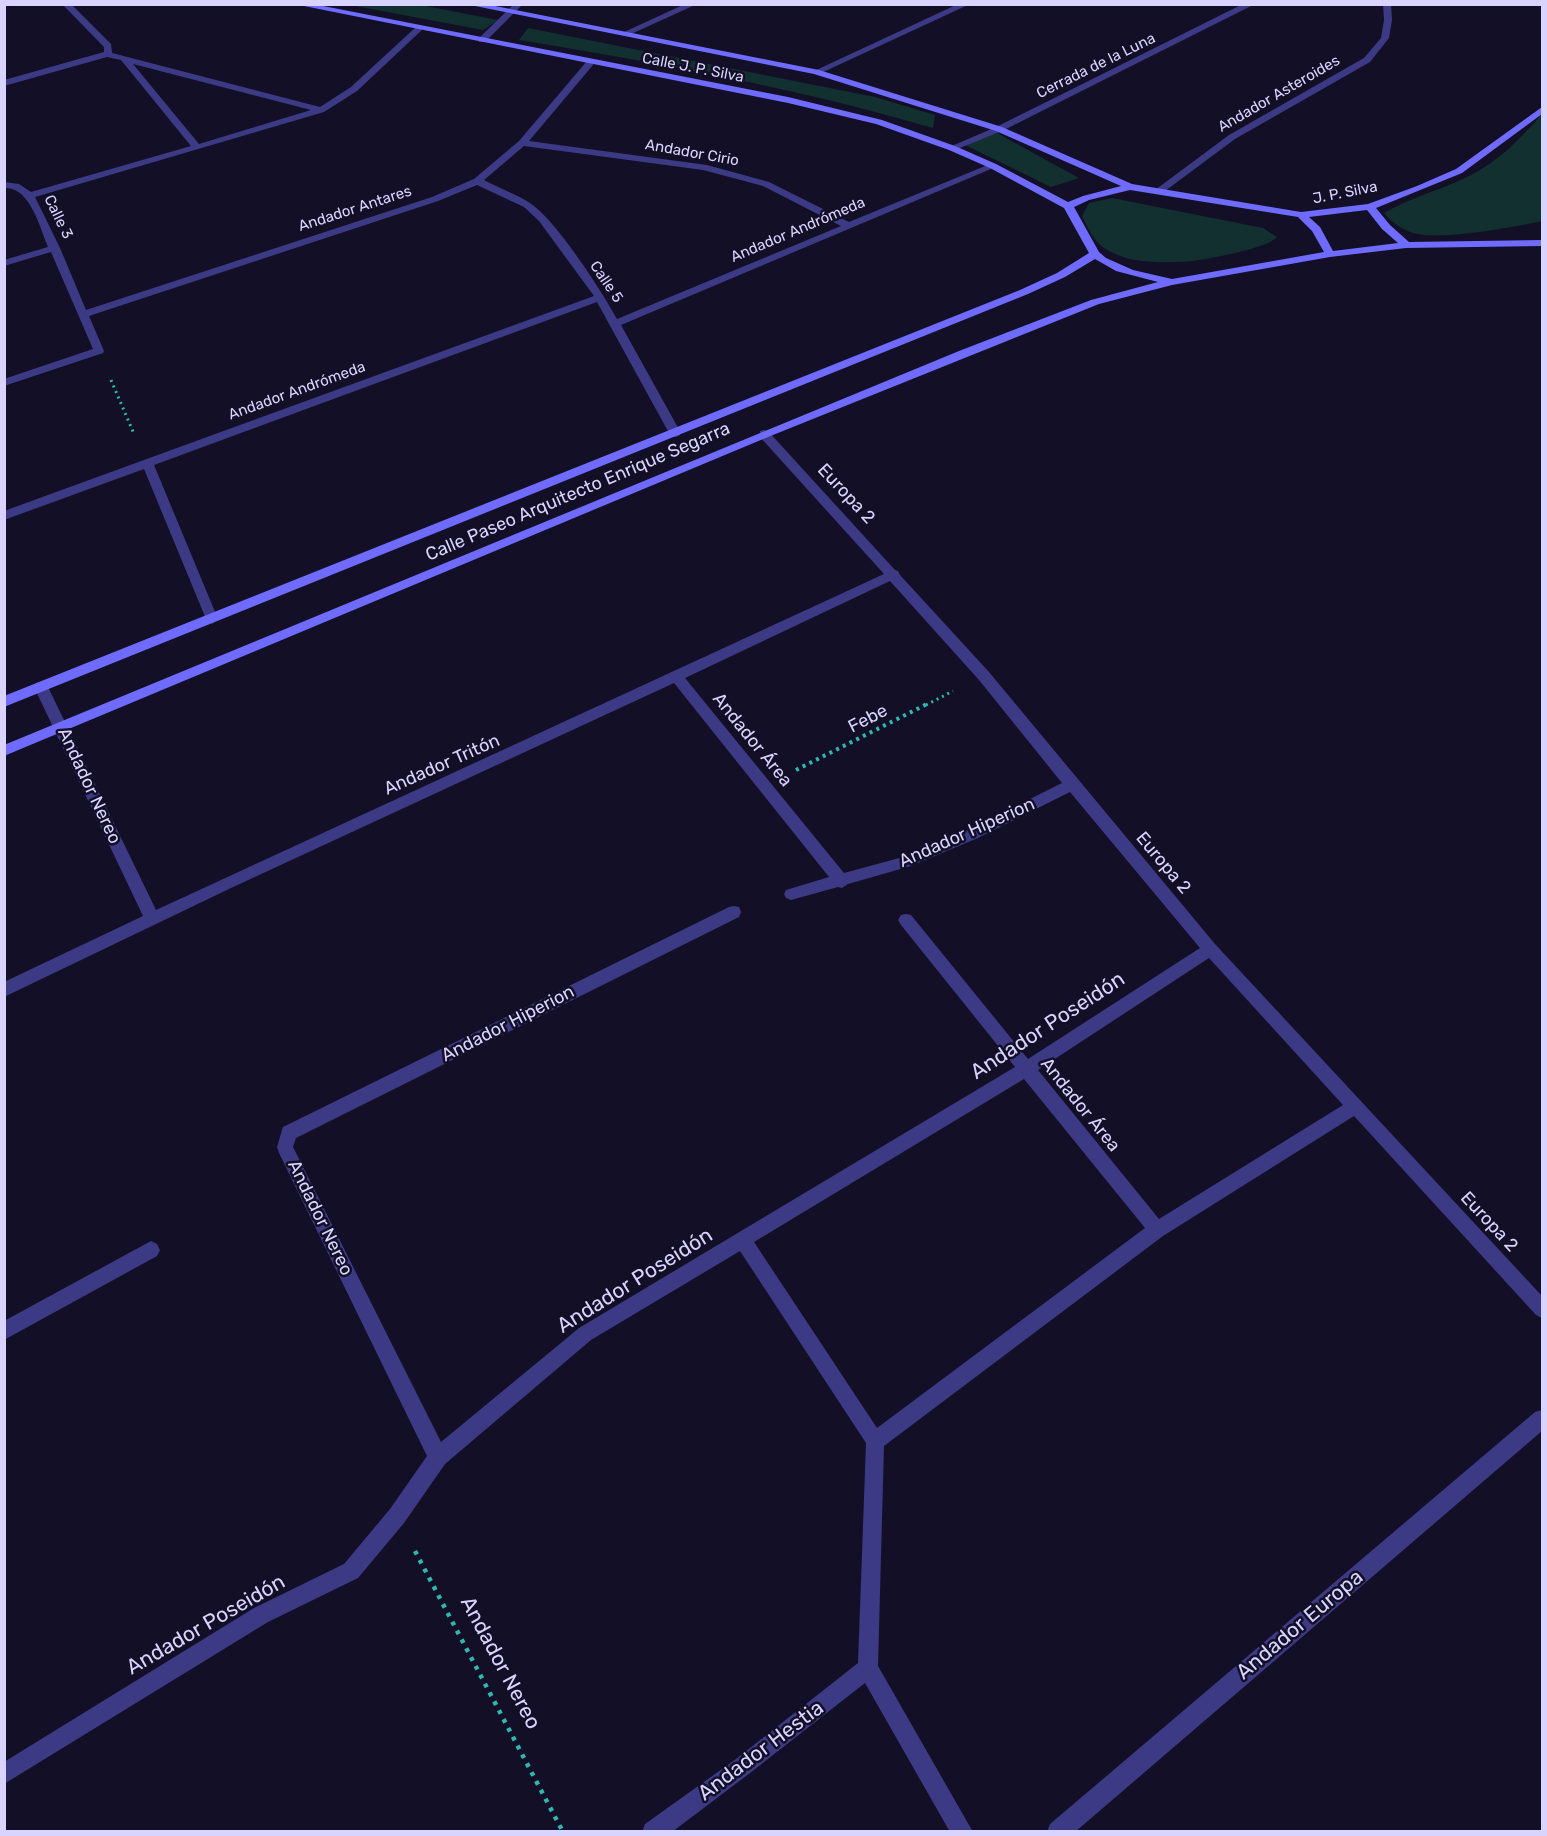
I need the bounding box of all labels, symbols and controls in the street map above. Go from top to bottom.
street label: Cerrada de la Luna [1034,29,1158,103]
street label: Calle J. P. Silva [641,49,745,87]
street label: Andador Asteroides [1215,52,1343,136]
street label: Andador Cirio [644,136,740,170]
street label: J. P. Silva [1311,178,1379,208]
street label: Andador Antares [296,182,414,236]
street label: Calle 3 [40,192,76,242]
street label: Andador Andrómeda [728,194,868,266]
street label: Calle 5 [586,258,626,306]
street label: Andador Andrómeda [226,358,368,424]
street label: Calle Paseo Arquitecto Enrique Segarra [423,418,733,566]
street label: Europa 2 [813,459,879,529]
street label: Andador Área [708,689,796,791]
street label: Febe [845,700,891,738]
street label: Andador Nereo [53,725,125,847]
street label: Andador Tritón [381,730,503,800]
street label: Andador Hiperion [896,793,1038,873]
street label: Europa 2 [1131,828,1195,898]
street label: Andador Poseidón [966,967,1130,1085]
street label: Andador Hiperion [438,981,578,1067]
street label: Andador Área [1036,1054,1124,1156]
street label: Andador Nereo [283,1157,357,1279]
street label: Europa 2 [1456,1187,1522,1257]
street label: Andador Poseidón [553,1223,717,1339]
street label: Andador Europa [1231,1565,1369,1685]
street label: Andador Poseidón [122,1569,290,1681]
street label: Andador Nereo [454,1592,546,1734]
street label: Andador Hestia [693,1696,829,1806]

